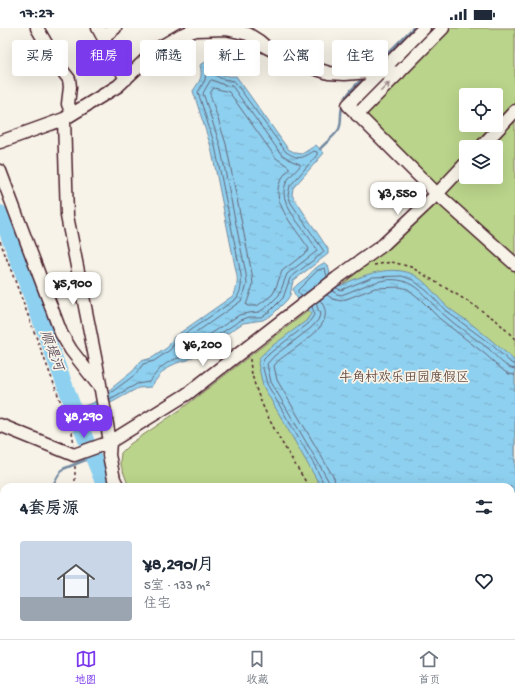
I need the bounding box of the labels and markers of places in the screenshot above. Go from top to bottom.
pin: ¥3,550 [365,182,431,216]
pin: ¥5,900 [40,272,106,306]
pin: ¥6,200 [170,333,236,367]
pin: ¥8,290 [51,405,117,439]

